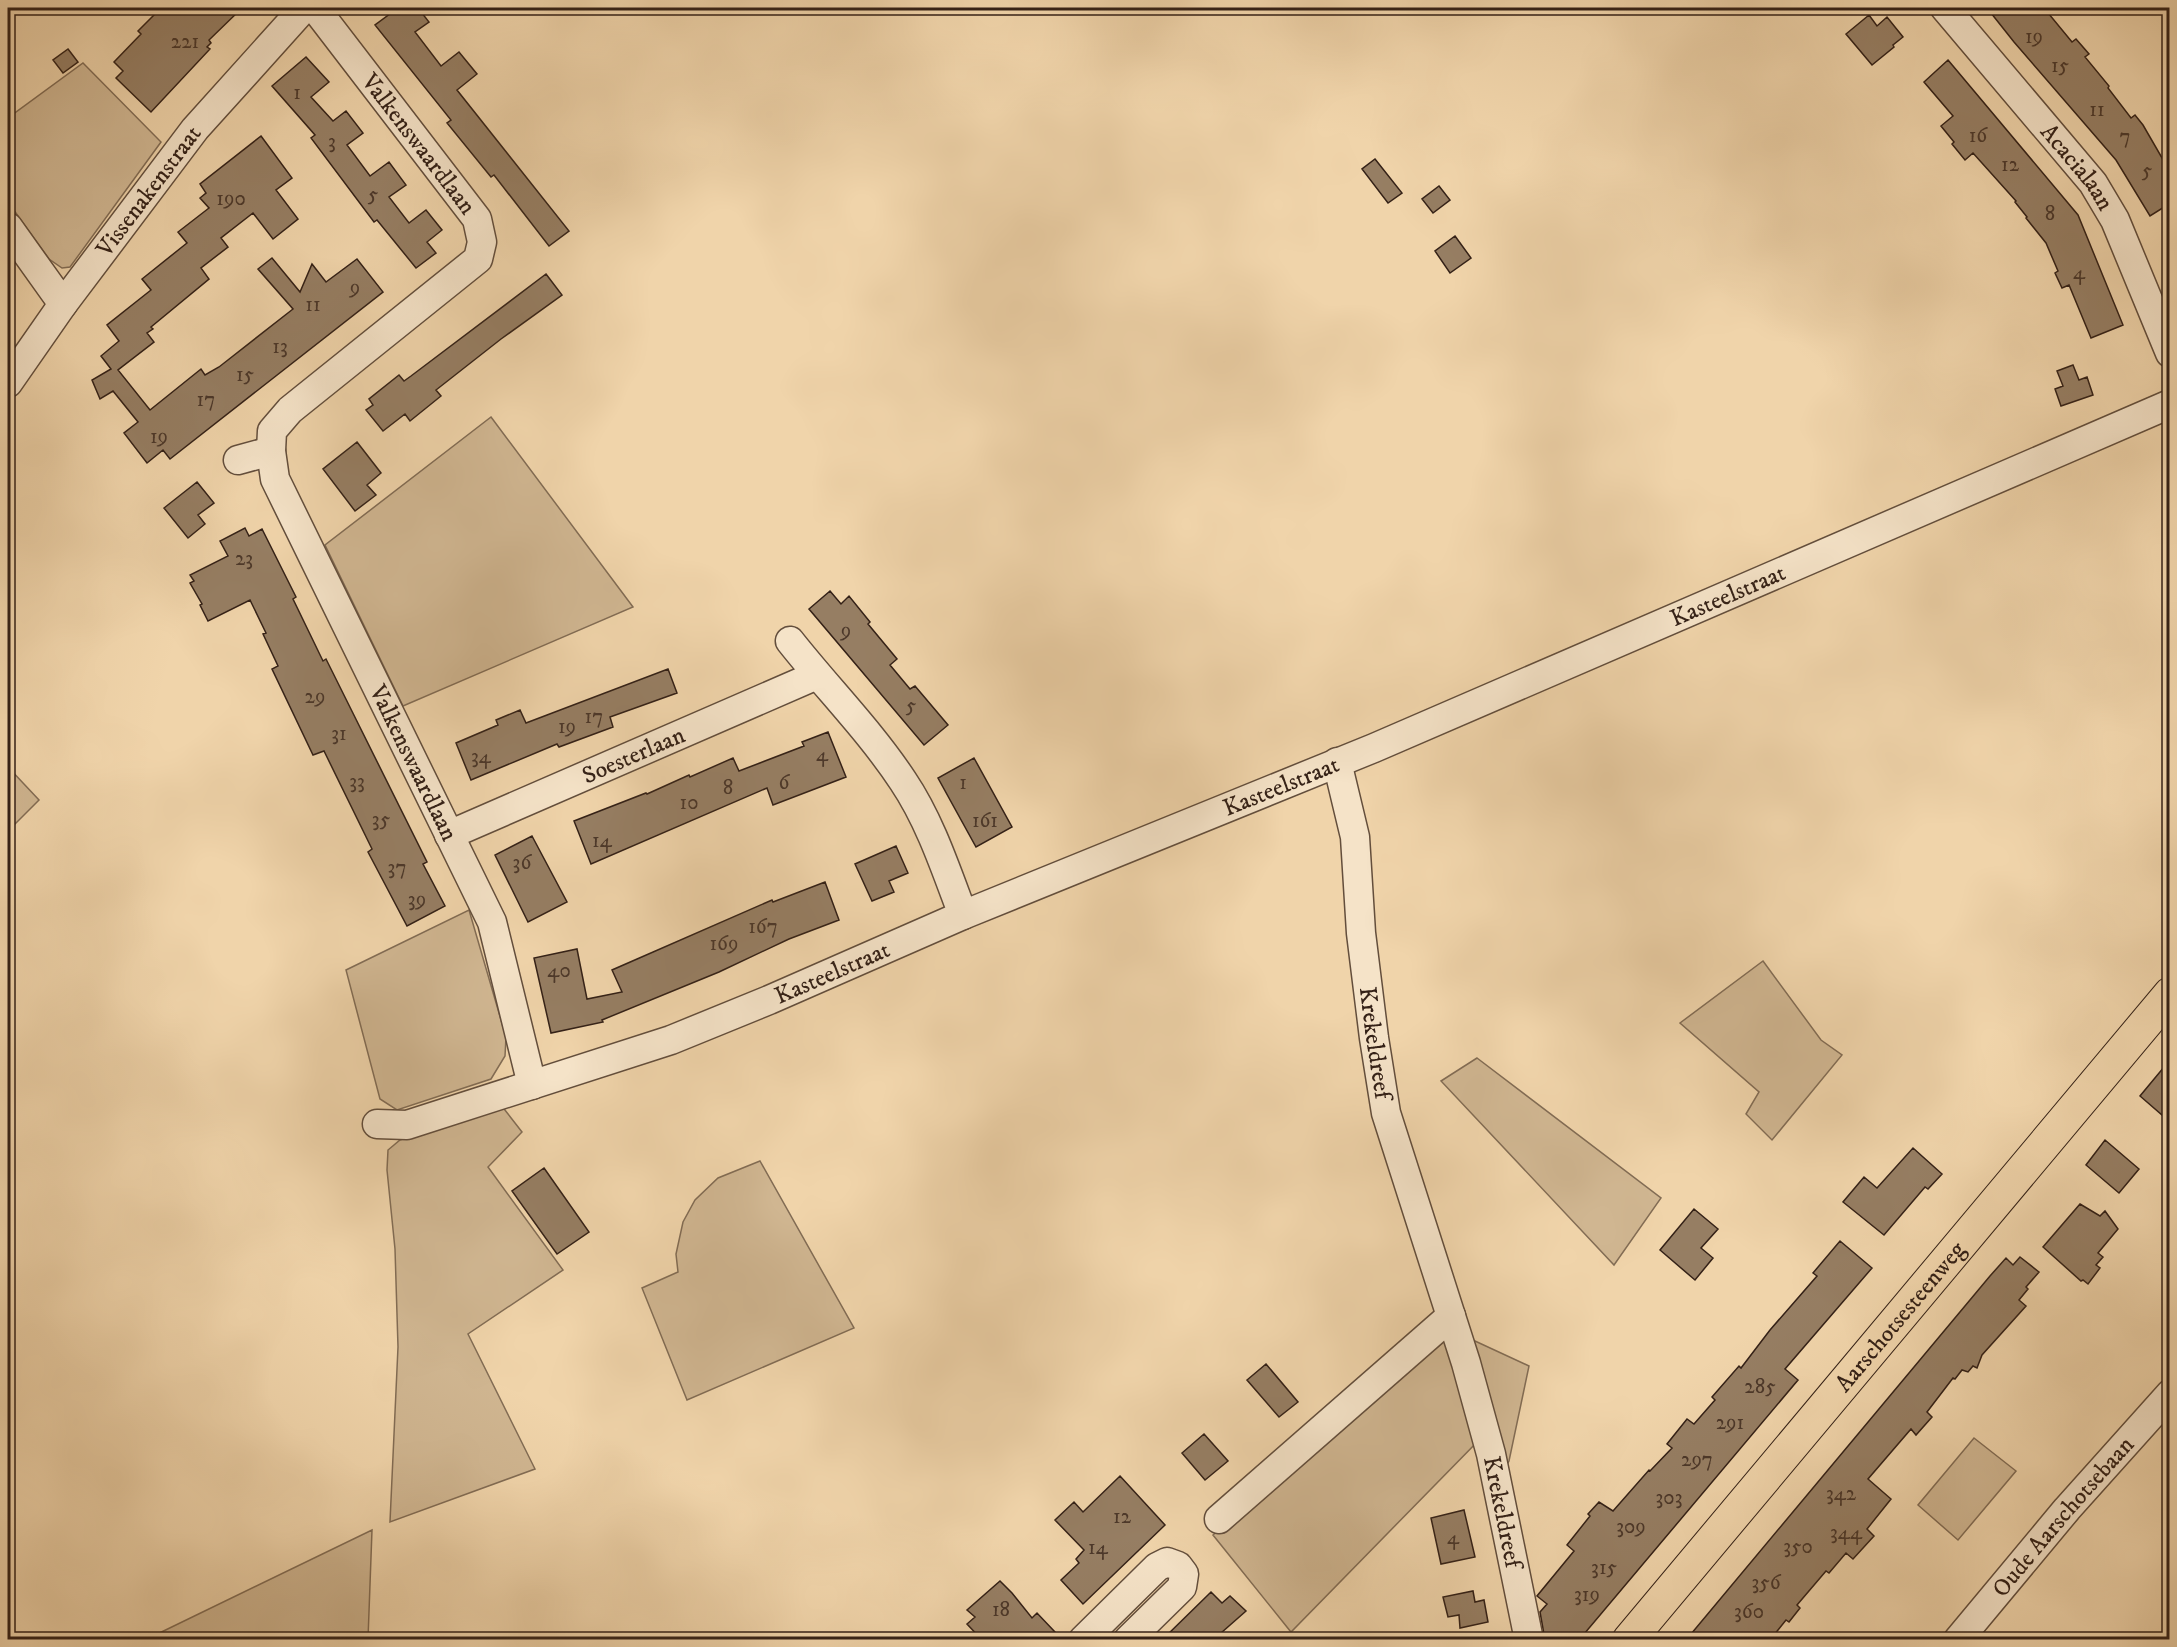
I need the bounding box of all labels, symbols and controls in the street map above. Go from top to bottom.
house number: 19 [2025,24,2043,50]
house number: 221 [171,29,199,55]
house number: 15 [2051,53,2069,79]
street label: Valkenswaardlaan [354,67,482,221]
house number: 1 [293,80,301,106]
house number: 11 [2089,97,2105,123]
street label: Acacialaan [2033,118,2120,217]
street label: Vissenakenstraat [89,120,209,264]
house number: 16 [1969,123,1988,149]
house number: 7 [2119,124,2131,150]
house number: 3 [328,129,336,155]
house number: 12 [2001,152,2020,178]
house number: 5 [2142,158,2152,184]
house number: 5 [368,182,378,208]
house number: 190 [216,186,246,212]
house number: 8 [2045,201,2055,227]
house number: 4 [2073,260,2086,286]
house number: 9 [349,275,360,301]
house number: 11 [305,292,321,318]
house number: 13 [272,334,288,360]
house number: 15 [236,362,254,388]
house number: 17 [197,387,215,413]
house number: 19 [150,424,168,450]
house number: 23 [235,546,253,572]
street label: Kasteelstraat [1666,558,1791,634]
house number: 9 [840,618,851,644]
street label: Valkenswaardlaan [362,679,464,846]
house number: 29 [305,684,325,710]
house number: 5 [906,693,916,719]
house number: 17 [585,704,603,730]
house number: 19 [558,714,576,740]
street label: Soesterlaan [578,720,690,791]
house number: 31 [331,721,347,747]
house number: 4 [816,742,829,768]
house number: 34 [471,744,492,770]
street label: Kasteelstraat [1219,750,1344,824]
house number: 33 [349,769,365,795]
house number: 6 [779,770,791,796]
house number: 1 [959,770,967,796]
house number: 8 [723,775,733,801]
house number: 10 [680,790,698,816]
house number: 35 [372,807,390,833]
house number: 161 [972,808,998,834]
house number: 14 [592,828,613,854]
house number: 36 [513,850,532,876]
house number: 37 [388,855,406,881]
house number: 39 [408,887,426,913]
house number: 167 [748,914,778,940]
house number: 169 [709,931,739,957]
street label: Kasteelstraat [770,935,895,1012]
house number: 40 [547,958,571,984]
street label: Krekeldreef [1352,985,1398,1104]
street label: Aarschotsesteenweg [1829,1235,1973,1399]
house number: 285 [1744,1374,1776,1400]
house number: 291 [1716,1410,1744,1436]
street label: Oude Aarschotsebaan [1986,1430,2141,1604]
house number: 297 [1681,1447,1713,1473]
street label: Krekeldreef [1476,1454,1529,1574]
house number: 342 [1826,1481,1857,1507]
house number: 303 [1656,1485,1682,1511]
house number: 12 [1113,1504,1132,1530]
house number: 309 [1616,1514,1646,1540]
house number: 344 [1830,1520,1863,1546]
house number: 4 [1447,1525,1460,1551]
house number: 350 [1783,1534,1813,1560]
house number: 14 [1088,1535,1109,1561]
house number: 315 [1591,1555,1617,1581]
house number: 356 [1751,1570,1782,1596]
house number: 319 [1574,1582,1600,1608]
house number: 18 [992,1597,1010,1623]
house number: 360 [1734,1599,1764,1625]

